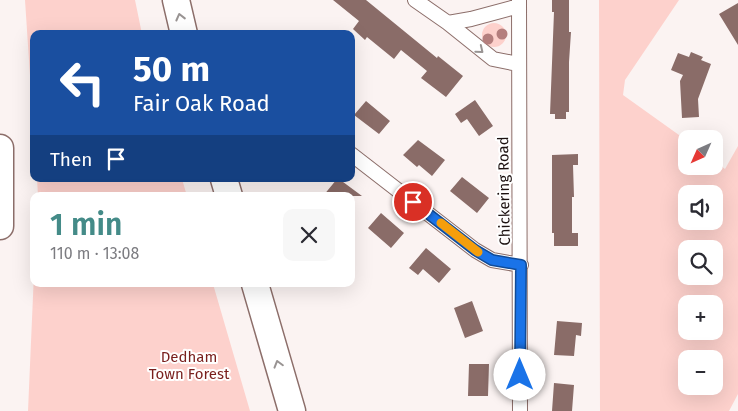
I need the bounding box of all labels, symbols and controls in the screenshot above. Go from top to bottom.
one-way arrow [175,12,186,21]
one-way arrow [474,44,484,53]
text: 50 m [133,48,210,90]
icon: left [50,50,115,115]
text: Fair Oak Road [133,90,270,117]
north arrow [678,130,722,175]
map controls [678,130,723,395]
street label: Chickering Road [494,136,514,246]
icon: arrive [102,145,130,173]
text: Then [50,148,92,171]
pin [392,181,434,223]
button: sound [678,185,723,230]
icon: arrive [399,188,427,216]
text: 1 min [50,207,122,243]
button: close [283,209,335,261]
button: search [678,240,723,285]
text: 110 m · 13:08 [50,244,139,263]
button: + [678,295,723,340]
park label: Dedham Town Forest [149,348,230,383]
position arrow [493,348,545,400]
button: − [678,350,723,395]
one-way arrow [274,361,284,369]

